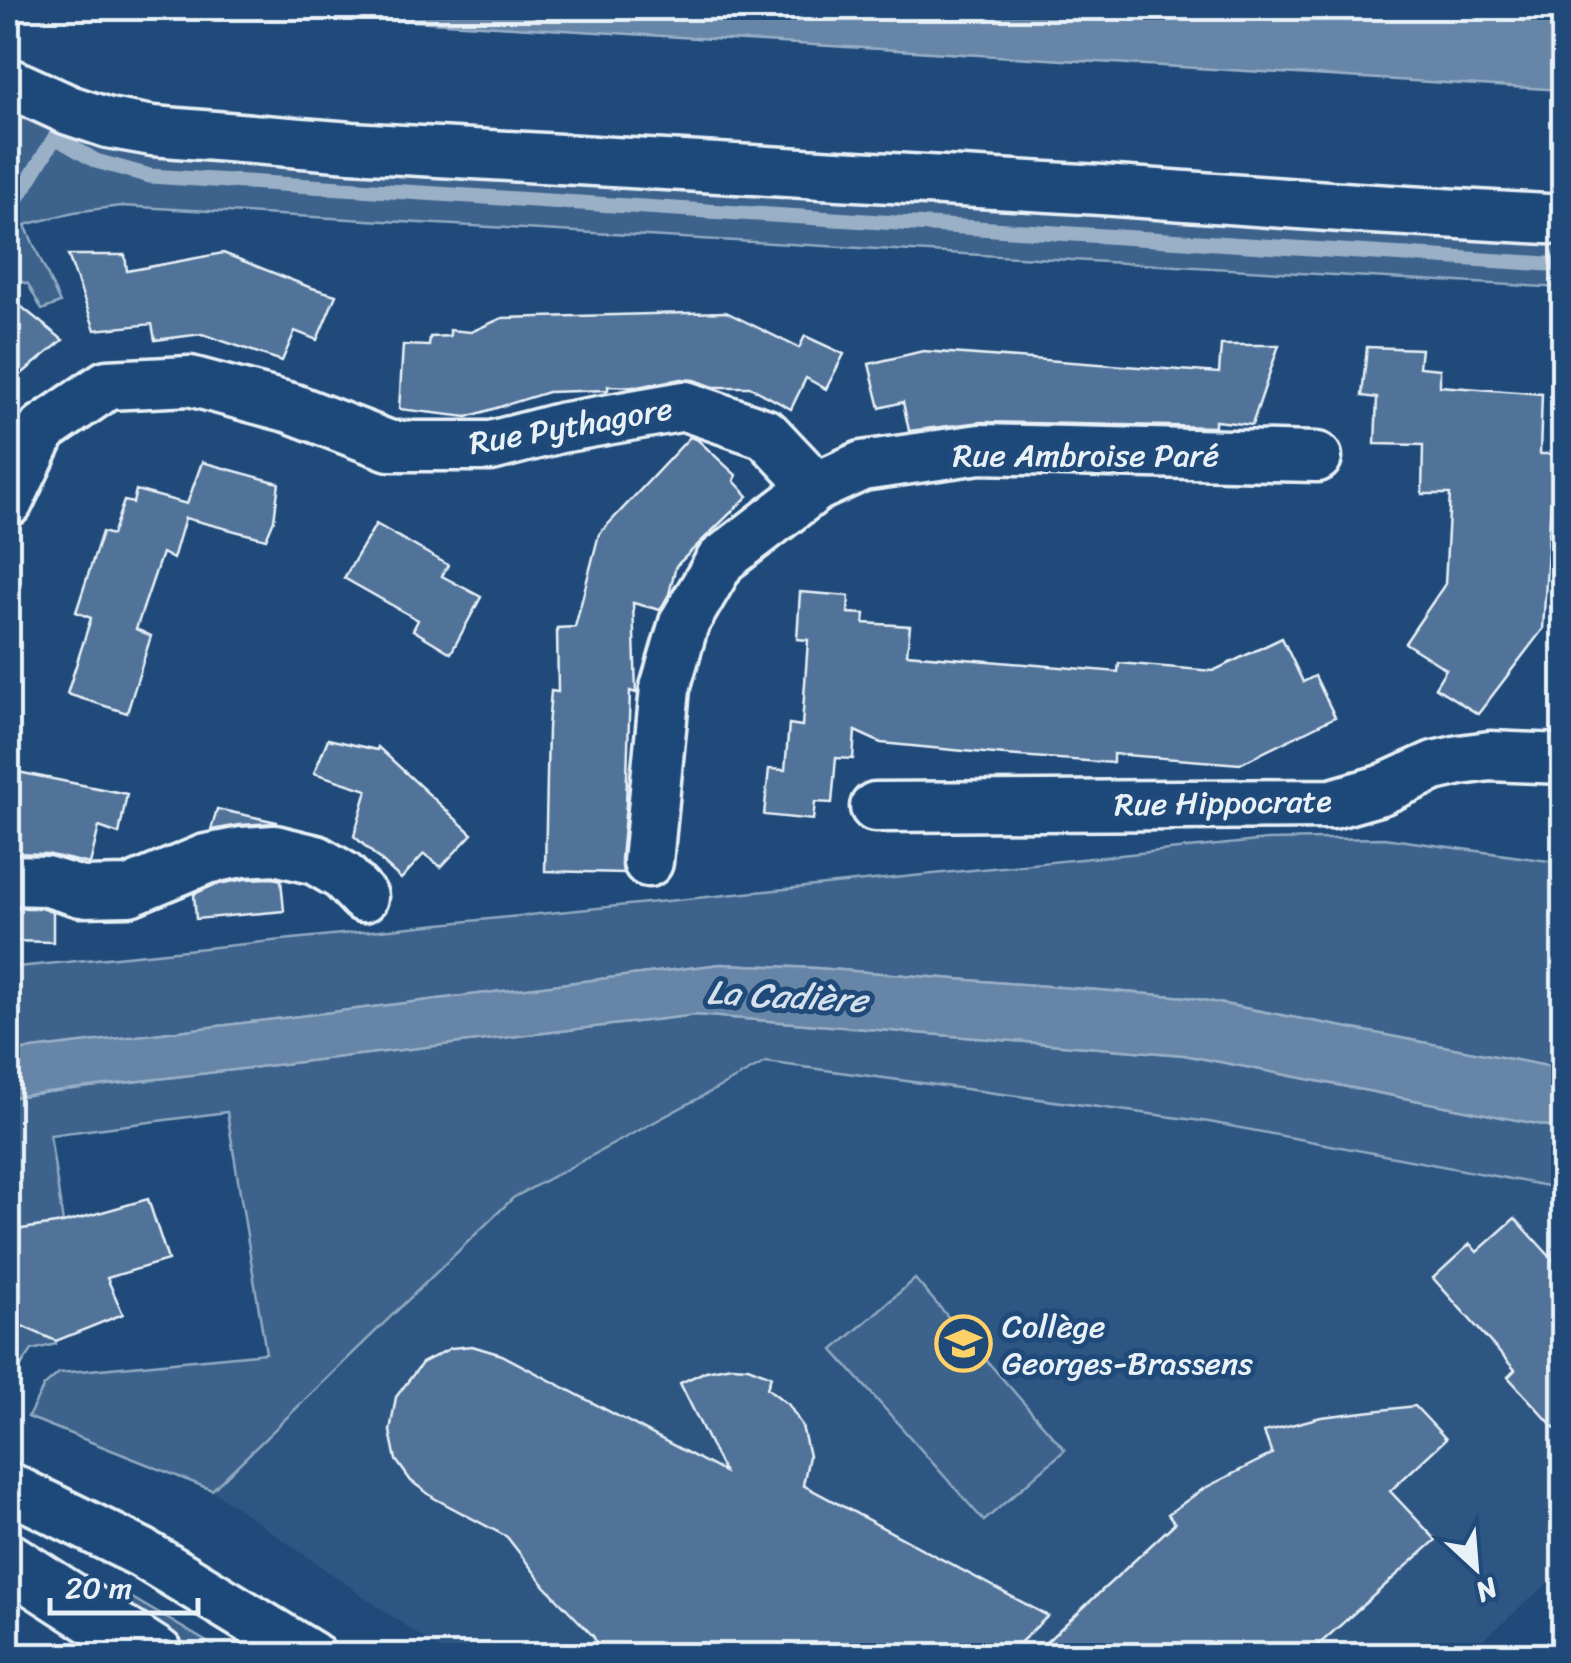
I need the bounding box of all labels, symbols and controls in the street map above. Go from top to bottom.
street label: Rue Pythagore [465,380,677,472]
street label: Rue Ambroise Paré [953,427,1219,484]
street label: Rue Hippocrate [1114,773,1332,833]
water label: La Cadière [705,961,872,1031]
place label: Collège Georges-Brassens [1002,1298,1253,1392]
school or university icon: Collège Georges-Brassens [933,1314,993,1374]
north arrow [1426,1518,1526,1618]
scale bar [50,1553,198,1615]
text: 20 m [65,1561,132,1615]
text: N [1467,1563,1507,1617]

